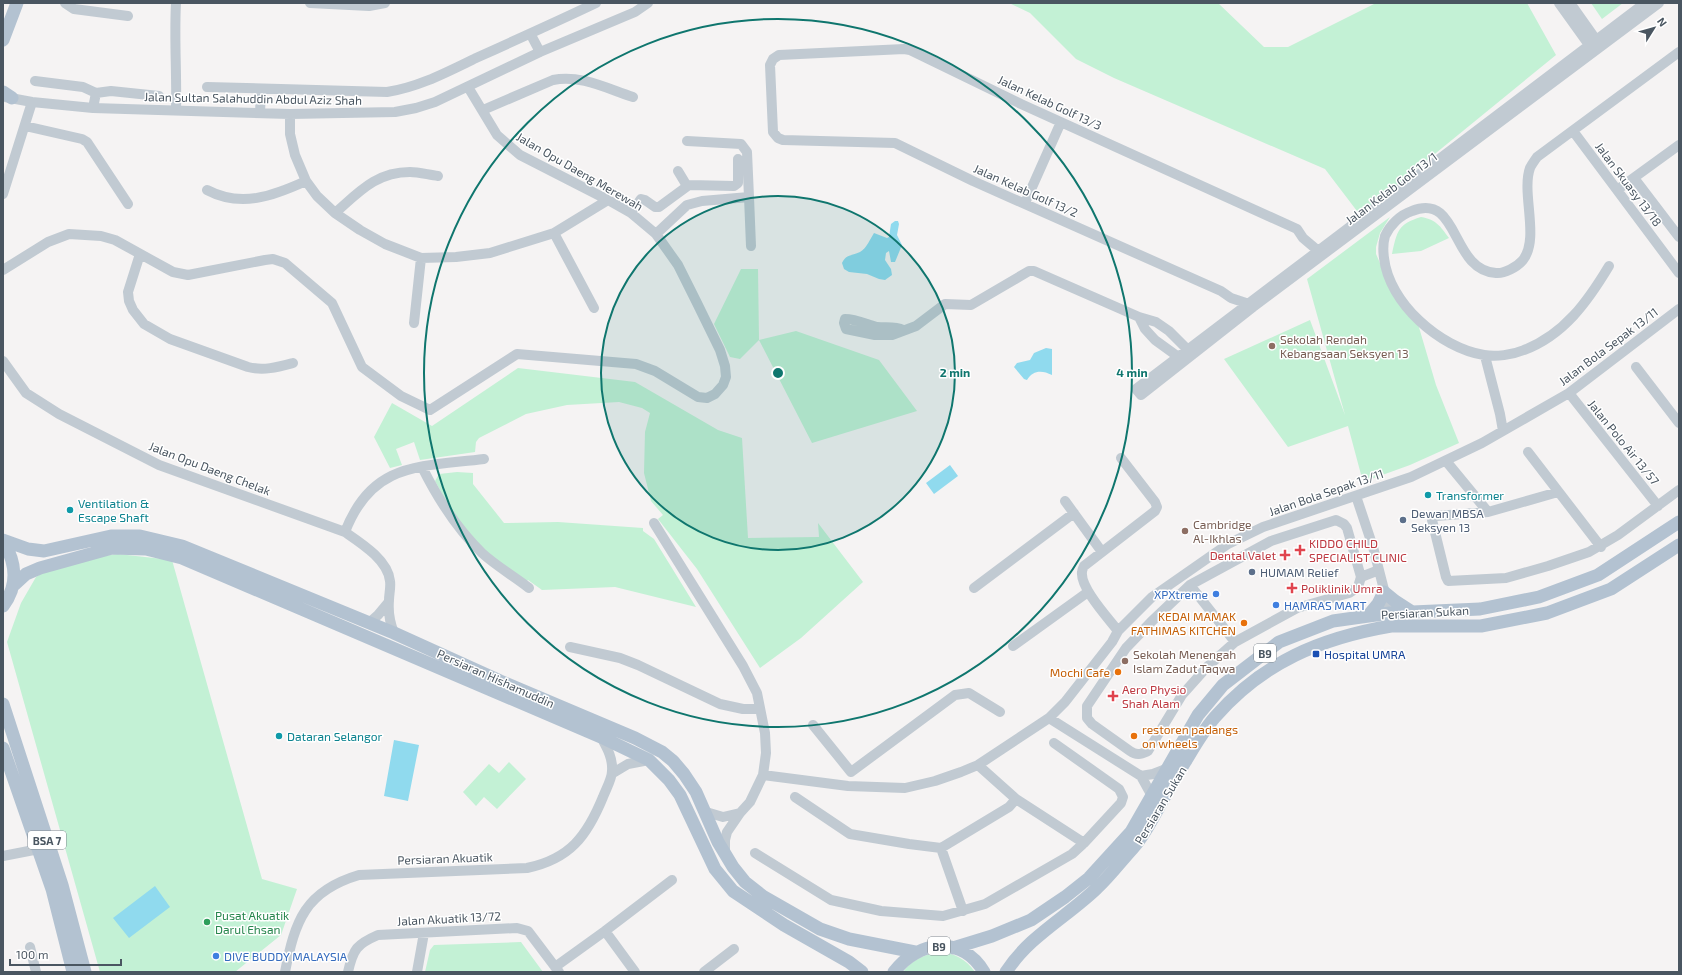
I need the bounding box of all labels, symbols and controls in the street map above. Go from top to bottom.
north arrow [1634,8,1674,48]
text: N [1655,15,1670,29]
street label: Jalan Kelab Golf 13/3 [996,72,1104,132]
street label: Jalan Sultan Salahuddin Abdul Aziz Shah [144,89,362,107]
street label: Jalan Opu Daeng Merewah [514,129,646,213]
street label: Jalan Skuasy 13/18 [1593,139,1665,229]
street label: Jalan Kelab Golf 13/1 [1343,149,1439,227]
street label: Jalan Kelab Golf 13/2 [972,161,1081,219]
street label: Jalan Bola Sepak 13/11 [1556,304,1660,388]
place label: Sekolah Rendah Kebangsaan Seksyen 13 [1280,332,1409,360]
marker: Sekolah Rendah Kebangsaan Seksyen 13 [1267,341,1277,351]
text: 2 min [940,365,970,379]
text: 4 min [1116,365,1148,379]
centre of rings [771,366,785,380]
street label: Jalan Polo Air 13/57 [1586,397,1662,487]
street label: Jalan Opu Daeng Chelak [147,438,273,498]
street label: Jalan Bola Sepak 13/11 [1267,466,1385,518]
place label: Transformer [1436,488,1504,502]
marker: Transformer [1423,490,1433,500]
place label: Ventilation & Escape Shaft [78,496,149,524]
marker: Ventilation & Escape Shaft [65,505,75,515]
place label: Dewan MBSA Seksyen 13 [1411,506,1484,534]
marker: Dewan MBSA Seksyen 13 [1398,515,1408,525]
place label: Cambridge Al-Ikhlas [1193,517,1252,545]
marker: Cambridge Al-Ikhlas [1180,526,1190,536]
place label: KIDDO CHILD SPECIALIST CLINIC [1309,536,1407,564]
marker: KIDDO CHILD SPECIALIST CLINIC [1294,544,1306,556]
place label: Dental Valet [1210,548,1276,562]
marker: Dental Valet [1279,549,1291,561]
place label: HUMAM Relief [1260,565,1339,579]
marker: HUMAM Relief [1247,567,1257,577]
place label: Poliklinik Umra [1301,581,1383,595]
marker: Poliklinik Umra [1286,582,1298,594]
place label: XPXtreme [1154,587,1208,601]
marker: XPXtreme [1211,589,1221,599]
place label: HAMRAS MART [1284,598,1367,612]
marker: HAMRAS MART [1271,600,1281,610]
street label: Persiaran Sukan [1381,603,1469,621]
place label: KEDAI MAMAK FATHIMAS KITCHEN [1131,609,1236,637]
marker: KEDAI MAMAK FATHIMAS KITCHEN [1239,618,1249,628]
road number: B9 [1254,644,1276,662]
street label: Persiaran Hishamuddin [435,646,557,710]
place label: Sekolah Menengah Islam Zadut Taqwa [1133,647,1236,675]
place label: Hospital UMRA [1324,647,1406,661]
marker: Hospital UMRA [1311,649,1321,659]
marker: Sekolah Menengah Islam Zadut Taqwa [1120,656,1130,666]
place label: Mochi Cafe [1050,665,1110,679]
marker: Mochi Cafe [1113,667,1123,677]
place label: Aero Physio Shah Alam [1122,682,1187,710]
marker: Aero Physio Shah Alam [1107,690,1119,702]
place label: restoren padangs on wheels [1142,722,1238,750]
place label: Dataran Selangor [287,729,383,743]
marker: Dataran Selangor [274,731,284,741]
marker: restoren padangs on wheels [1129,731,1139,741]
street label: Persiaran Sukan [1131,764,1189,846]
road number: BSA 7 [28,831,66,849]
street label: Persiaran Akuatik [397,849,493,867]
place label: Pusat Akuatik Darul Ehsan [215,908,289,936]
street label: Jalan Akuatik 13/72 [397,908,502,928]
marker: Pusat Akuatik Darul Ehsan [202,917,212,927]
road number: B9 [928,937,950,955]
scale bar [10,941,121,967]
text: 100 m [16,947,48,961]
place label: DIVE BUDDY MALAYSIA [224,949,348,963]
marker: DIVE BUDDY MALAYSIA [211,951,221,961]

